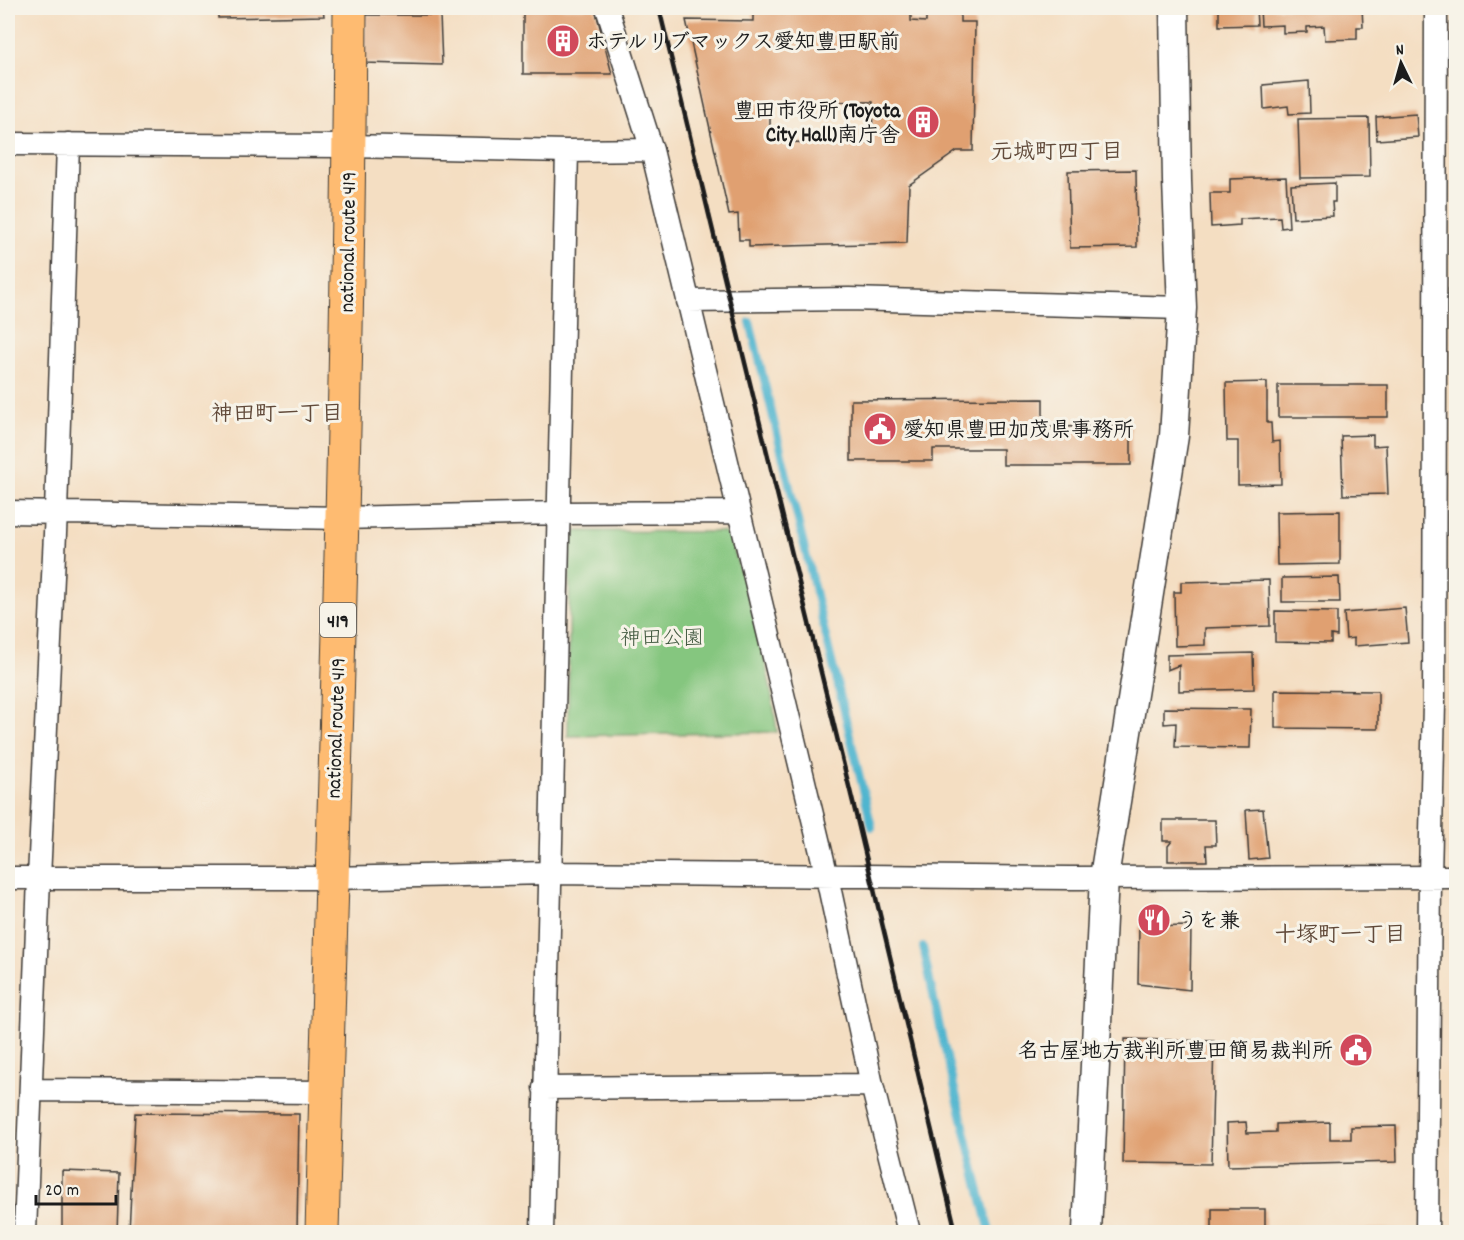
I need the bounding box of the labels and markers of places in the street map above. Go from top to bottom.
building icon: ホテルリブマックス愛知豊田駅前 [545,23,581,59]
place label: ホテルリブマックス愛知豊田駅前 [586,29,900,59]
place label: 豊田市役所 (Toyota City Hall)南庁舎 [734,98,901,152]
building icon: 豊田市役所 (Toyota City Hall)南庁舎 [905,104,941,140]
public building icon: 愛知県豊田加茂県事務所 [862,411,898,447]
place label: 愛知県豊田加茂県事務所 [903,417,1134,447]
restaurant icon: うを兼 [1136,902,1172,938]
place label: うを兼 [1177,908,1240,938]
public building icon: 名古屋地方裁判所豊田簡易裁判所 [1338,1032,1374,1068]
place label: 名古屋地方裁判所豊田簡易裁判所 [1018,1038,1333,1068]

